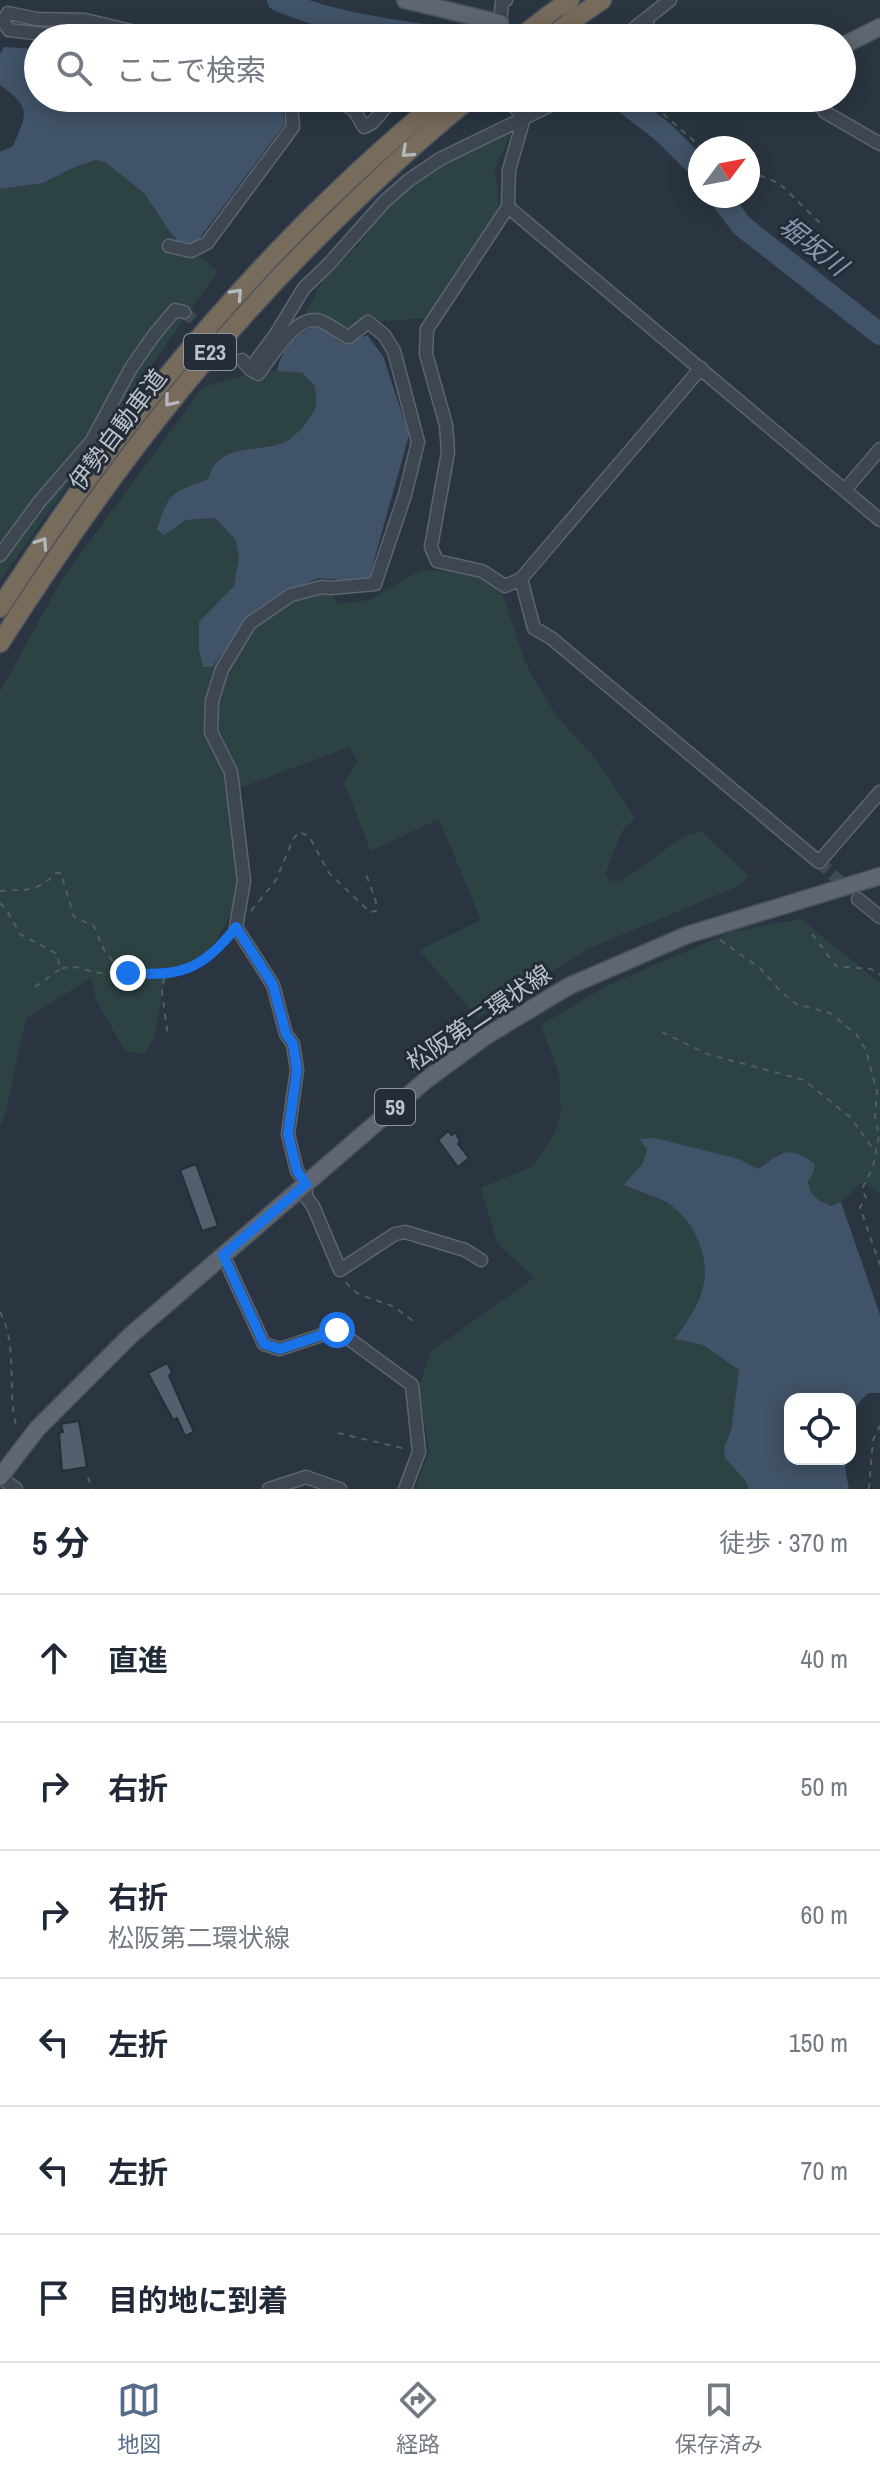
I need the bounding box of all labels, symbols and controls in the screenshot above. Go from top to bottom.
search box [24,24,856,112]
icon: search [52,46,96,90]
text: ここで検索 [116,50,266,90]
north arrow [688,136,760,208]
one-way arrow [402,142,416,157]
water label: 堀坂川 [772,208,857,285]
one-way arrow [227,289,242,303]
road number: E23 [184,334,236,370]
street label: 伊勢自動車道 [61,362,173,497]
one-way arrow [165,392,180,406]
one-way arrow [32,537,47,551]
route end [110,955,146,991]
street label: 松阪第二環状線 [400,957,557,1077]
road number: 59 [375,1089,415,1125]
route start [319,1312,355,1348]
map controls [784,1393,856,1465]
button: locate [784,1393,856,1465]
text: 5 分 [32,1520,89,1566]
text: 徒歩 · 370 m [719,1525,848,1560]
icon: ahead [32,1636,76,1680]
text: 直進 [108,1640,168,1680]
text: 40 m [801,1641,848,1676]
icon: right [32,1764,76,1808]
text: 右折 [108,1768,168,1808]
text: 50 m [801,1769,848,1804]
text: 右折 [108,1877,168,1917]
icon: right [32,1892,76,1936]
text: 60 m [801,1897,848,1932]
text: 松阪第二環状線 [108,1920,290,1955]
icon: left [32,2020,76,2064]
text: 左折 [108,2024,168,2064]
text: 150 m [789,2025,848,2060]
icon: left [32,2148,76,2192]
text: 左折 [108,2152,168,2192]
text: 70 m [801,2153,848,2188]
icon: arrive [32,2276,76,2320]
text: 目的地に到着 [108,2280,288,2320]
tab: 地図 [117,2378,161,2459]
tab: 経路 [396,2378,440,2459]
tab: 保存済み [675,2378,763,2459]

